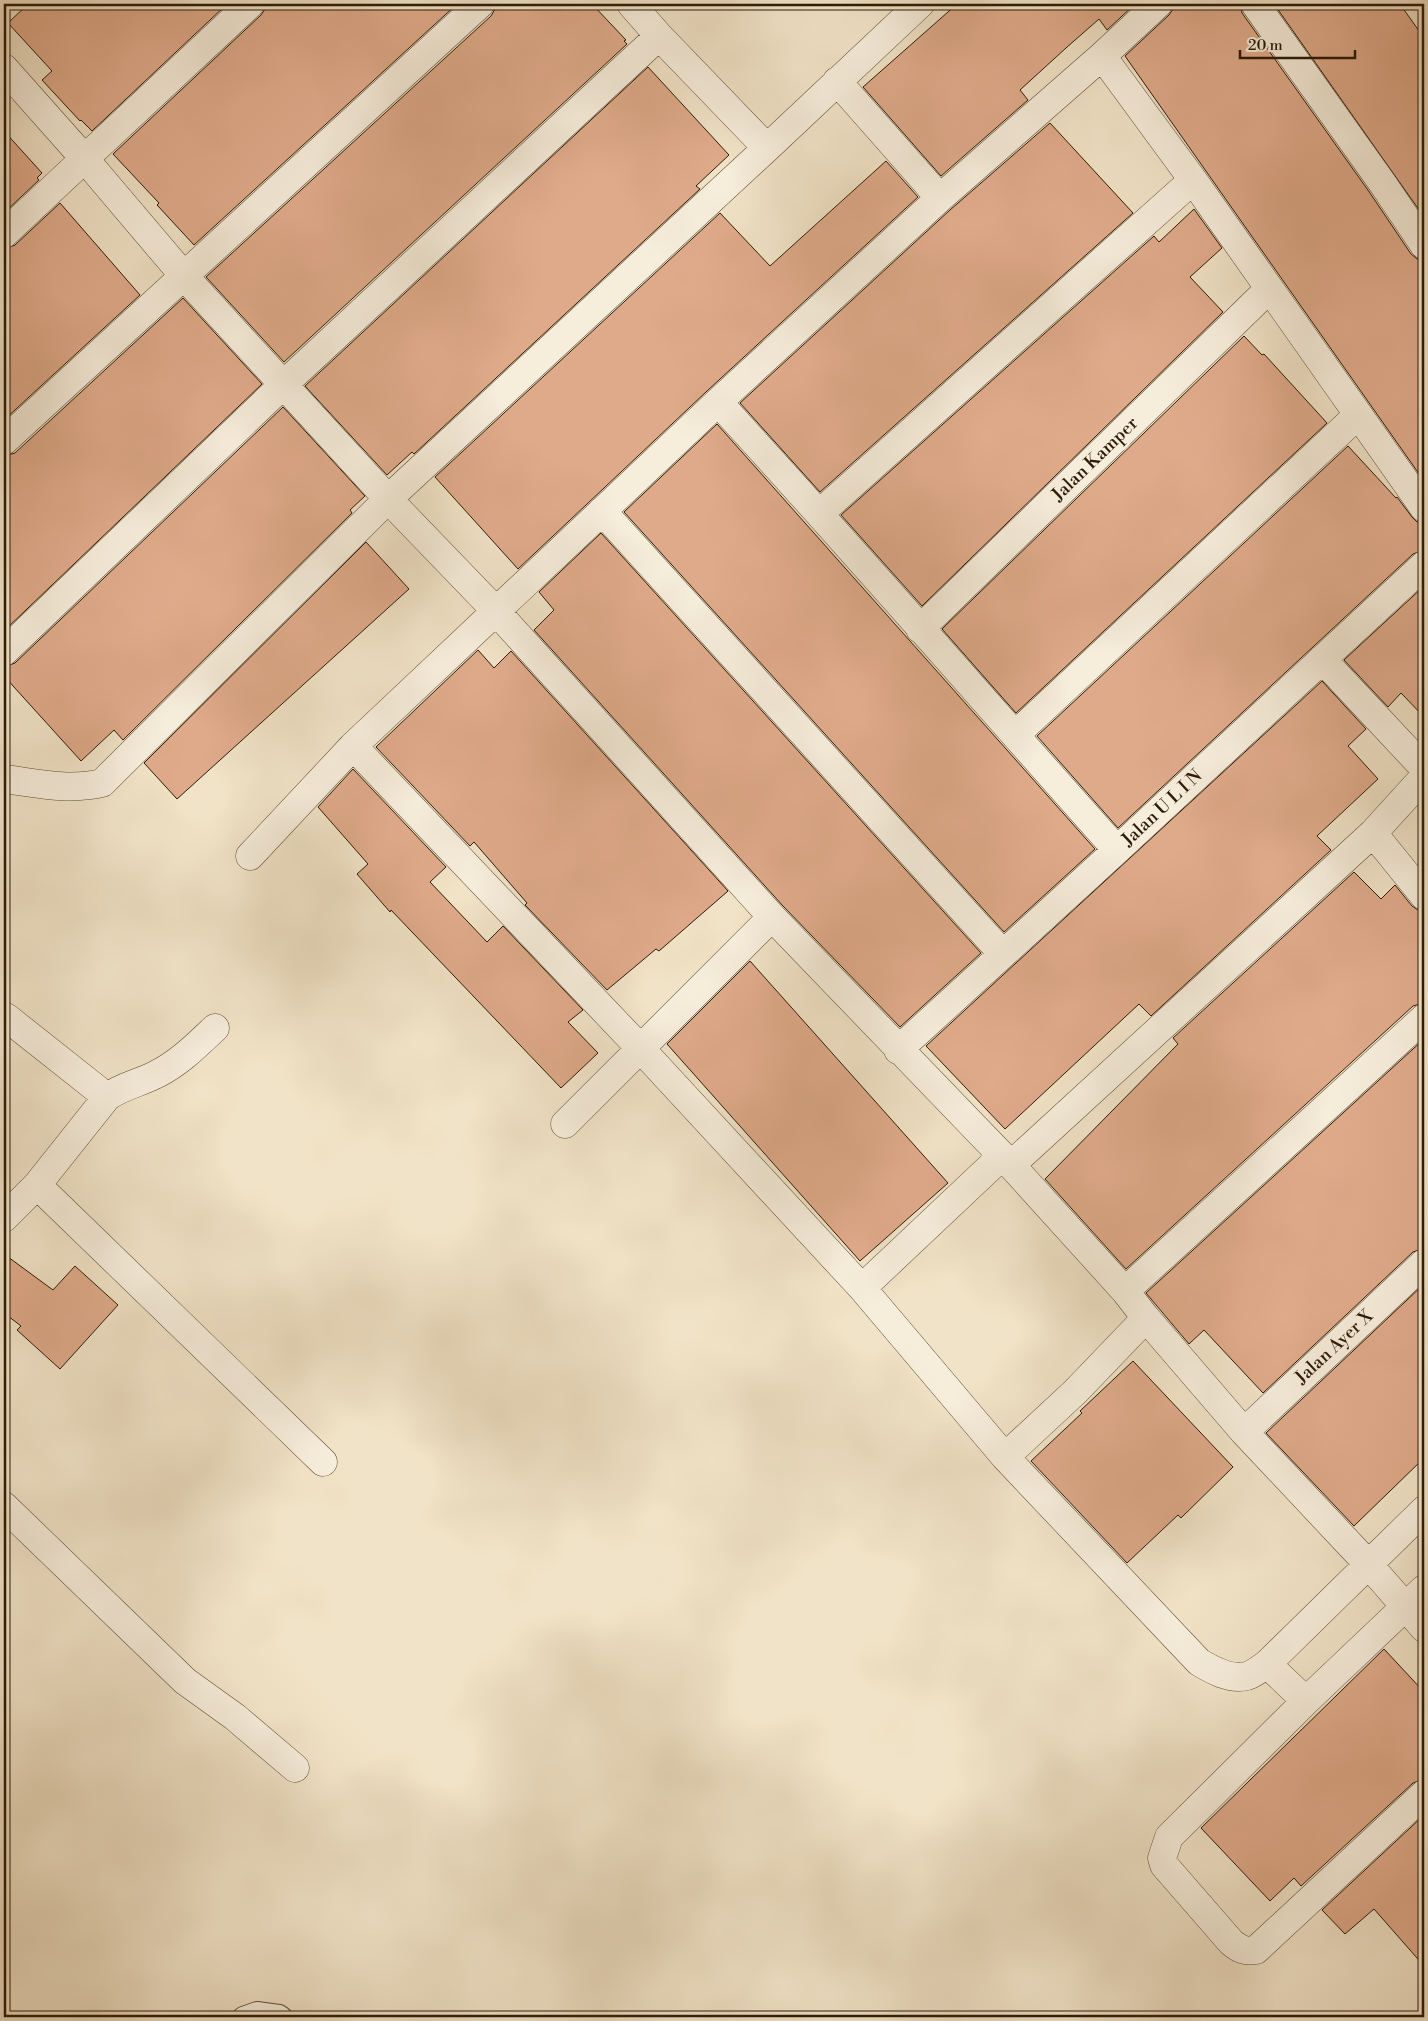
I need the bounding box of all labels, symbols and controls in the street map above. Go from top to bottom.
scale bar [1240,28,1356,60]
text: 20 m [1248,36,1283,55]
street label: Jalan Kamper [1046,412,1143,507]
street label: Jalan U L I N [1116,764,1208,852]
street label: Jalan Ayer X [1290,1305,1378,1390]

